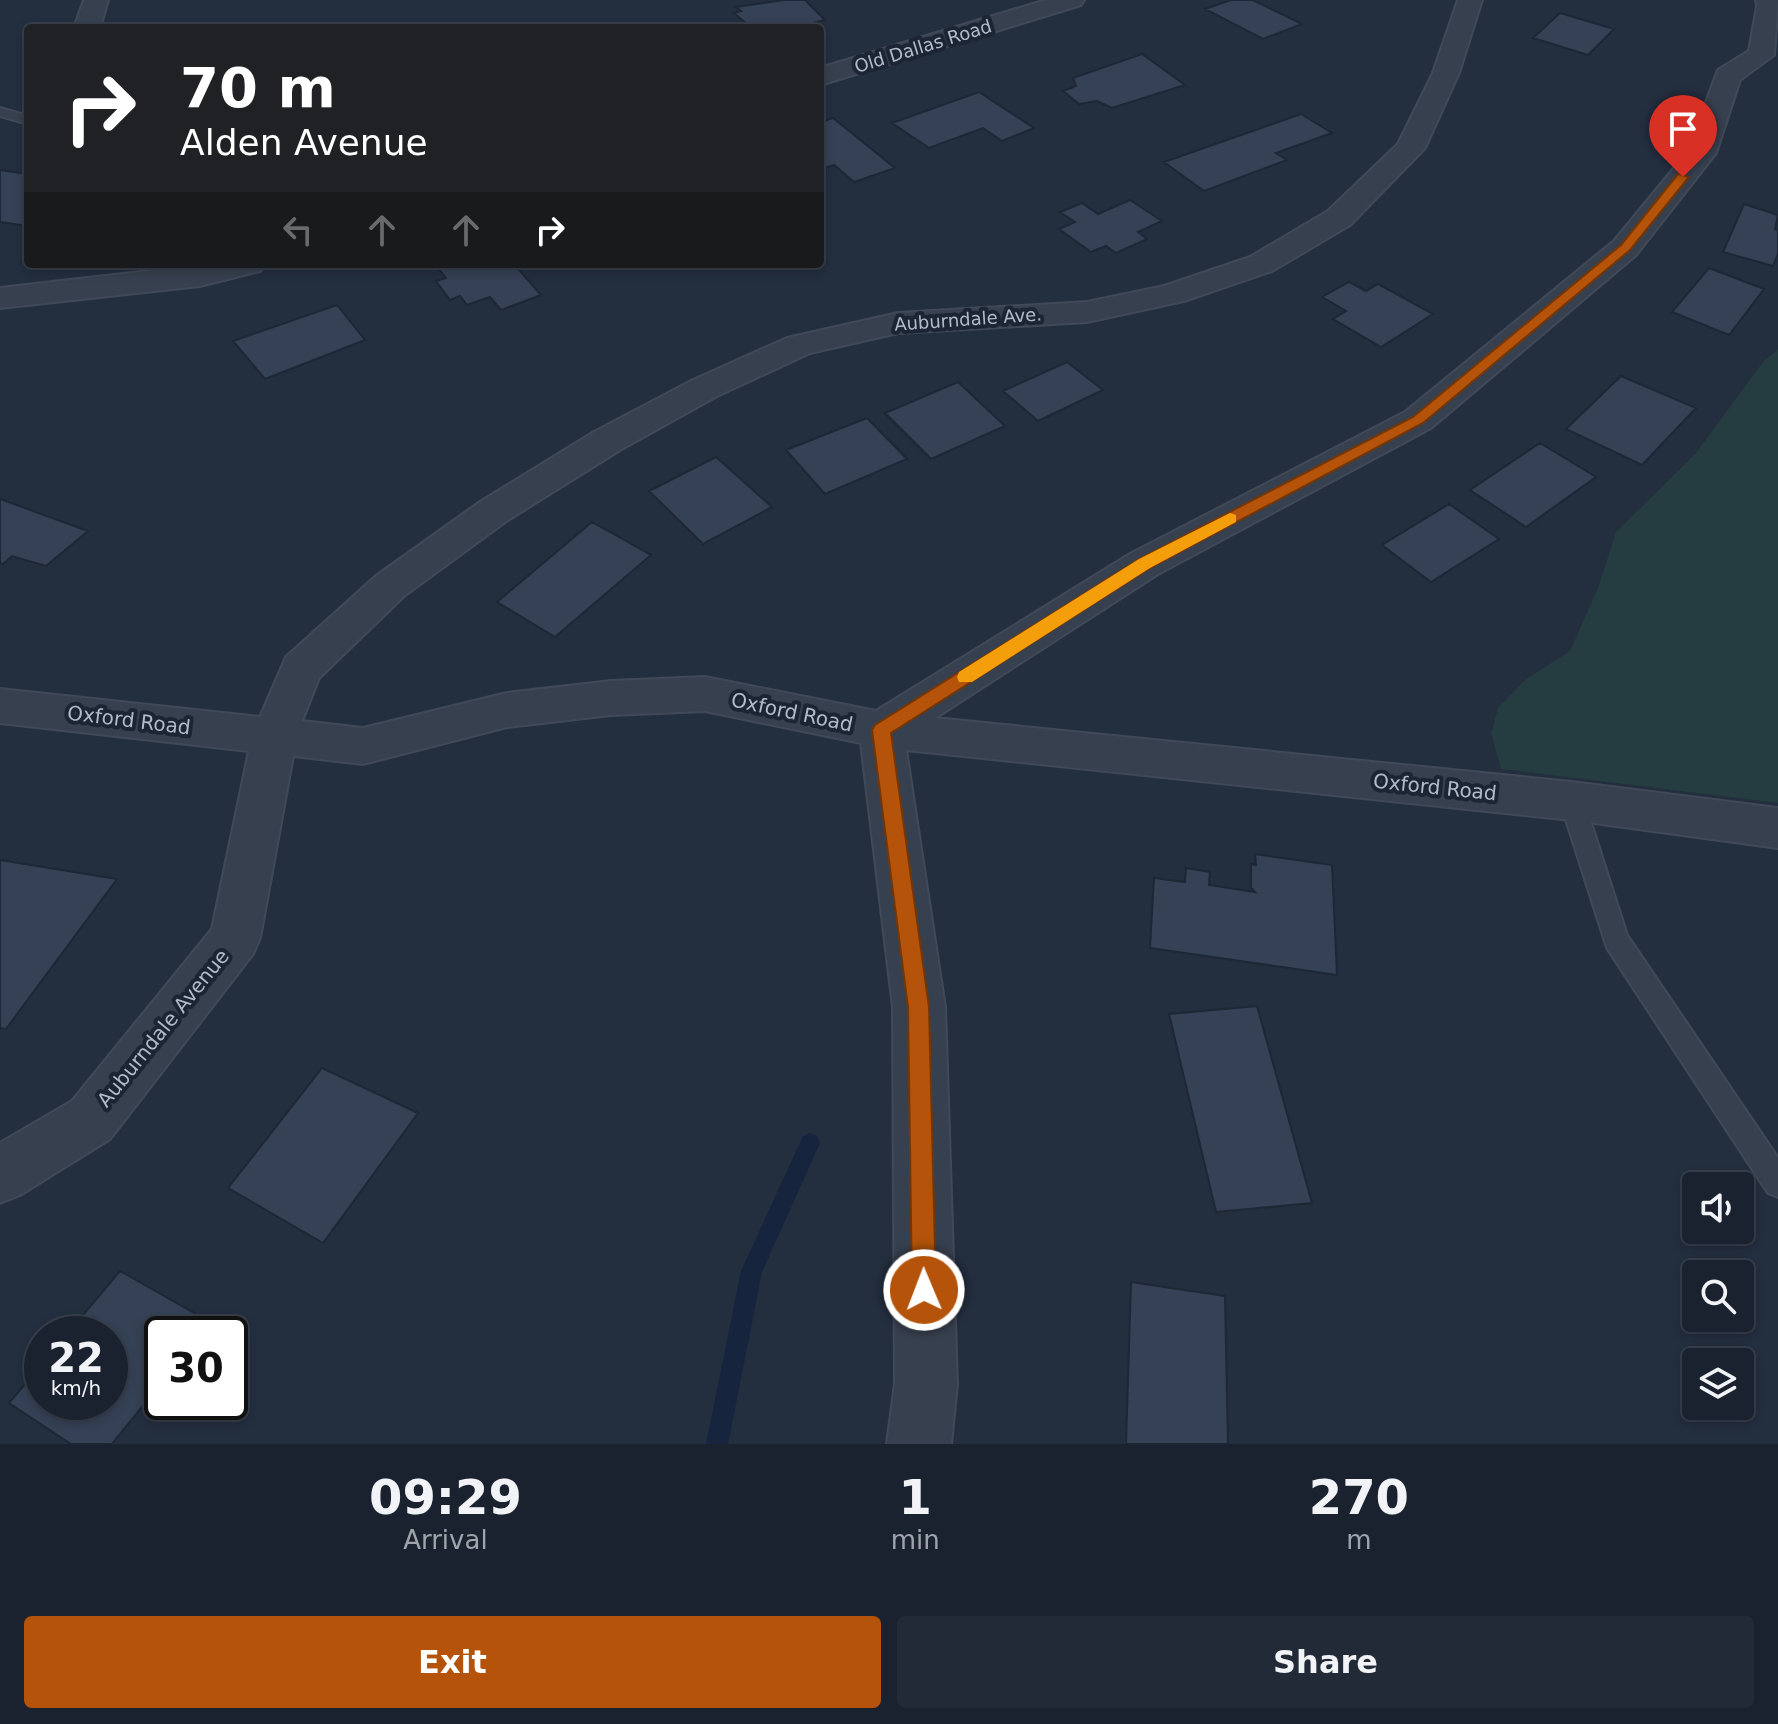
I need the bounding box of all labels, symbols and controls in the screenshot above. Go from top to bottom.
street label: Old Dallas Road [852,15,994,77]
text: 70 m [180,55,336,120]
icon: right [48,56,152,160]
pin [1649,95,1717,177]
icon: arrive [1661,107,1705,151]
text: Alden Avenue [180,122,428,163]
icon: left [276,208,320,252]
icon: ahead [360,208,404,252]
icon: ahead [444,208,488,252]
icon: right [528,208,572,252]
street label: Auburndale Ave. [893,303,1043,335]
street label: Oxford Road [729,687,855,737]
street label: Oxford Road [66,701,192,739]
street label: Oxford Road [1372,769,1498,805]
street label: Auburndale Avenue [92,944,234,1112]
map controls [1682,1172,1754,1420]
button: sound [1682,1172,1754,1244]
position arrow [882,1248,966,1332]
button: search [1682,1260,1754,1332]
speed limit sign: 30 [144,1316,248,1420]
text: 22 [48,1335,104,1381]
button: layers [1682,1348,1754,1420]
text: km/h [51,1376,101,1400]
text: 09:29 [369,1469,522,1525]
text: 1 [899,1469,932,1525]
text: 270 [1309,1469,1409,1525]
text: Arrival [403,1525,488,1555]
text: min [891,1525,940,1555]
text: m [1346,1525,1372,1555]
button: Exit [24,1616,881,1708]
button: Share [897,1616,1754,1708]

